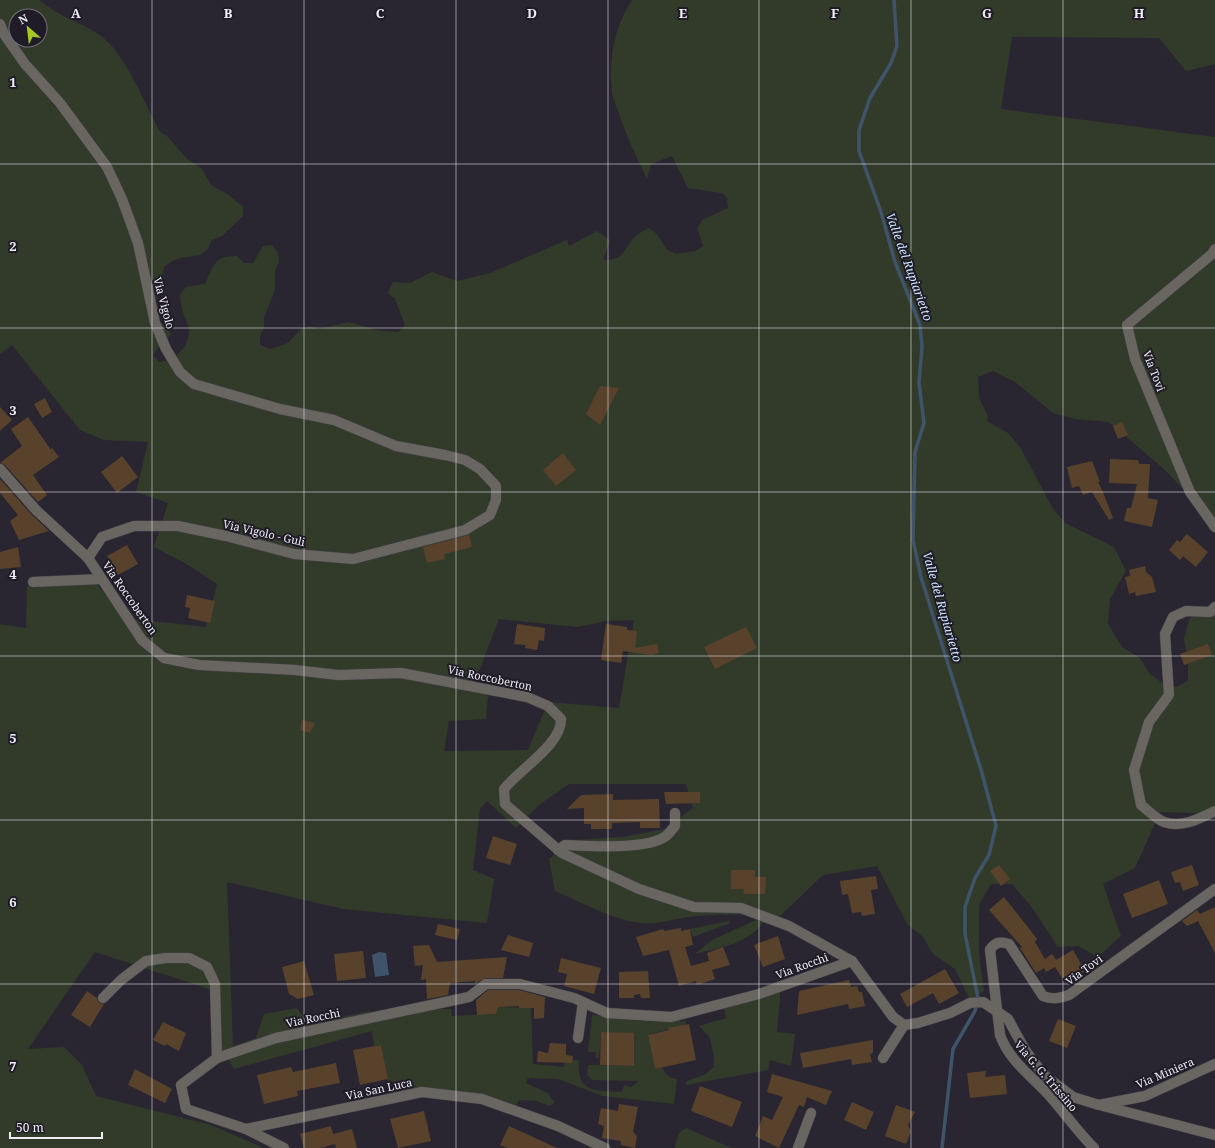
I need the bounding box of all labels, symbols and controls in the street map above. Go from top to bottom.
text: A [71,4,81,22]
text: B [224,4,233,22]
text: C [376,4,385,22]
text: D [527,4,537,22]
text: E [679,4,688,22]
text: F [831,4,839,22]
text: G [982,4,992,22]
text: H [1134,4,1145,22]
north arrow [8,8,48,48]
text: N [16,10,31,27]
text: 1 [9,73,17,91]
water label: Valle del Rupiarietto [882,210,937,323]
text: 2 [9,237,17,255]
street label: Via Vigolo [150,275,179,330]
street label: Via Tovi [1140,348,1169,394]
text: 3 [9,401,17,419]
street label: Via Vigolo - Guli [222,516,307,549]
water label: Valle del Rupiarietto [919,550,966,664]
street label: Via Roccoberton [100,558,161,637]
text: 4 [9,565,17,583]
street label: Via Roccoberton [447,661,534,694]
text: 5 [9,729,17,747]
text: 6 [9,893,17,911]
street label: Via Rocchi [773,949,831,982]
street label: Via Tovi [1062,951,1106,988]
street label: Via Rocchi [284,1004,342,1031]
street label: Via G. G. Trissino [1011,1037,1081,1114]
street label: Via Miniera [1134,1054,1196,1091]
text: 7 [9,1057,17,1075]
street label: Via San Luca [344,1074,414,1103]
scale bar [10,1114,102,1140]
text: 50 m [16,1119,44,1136]

